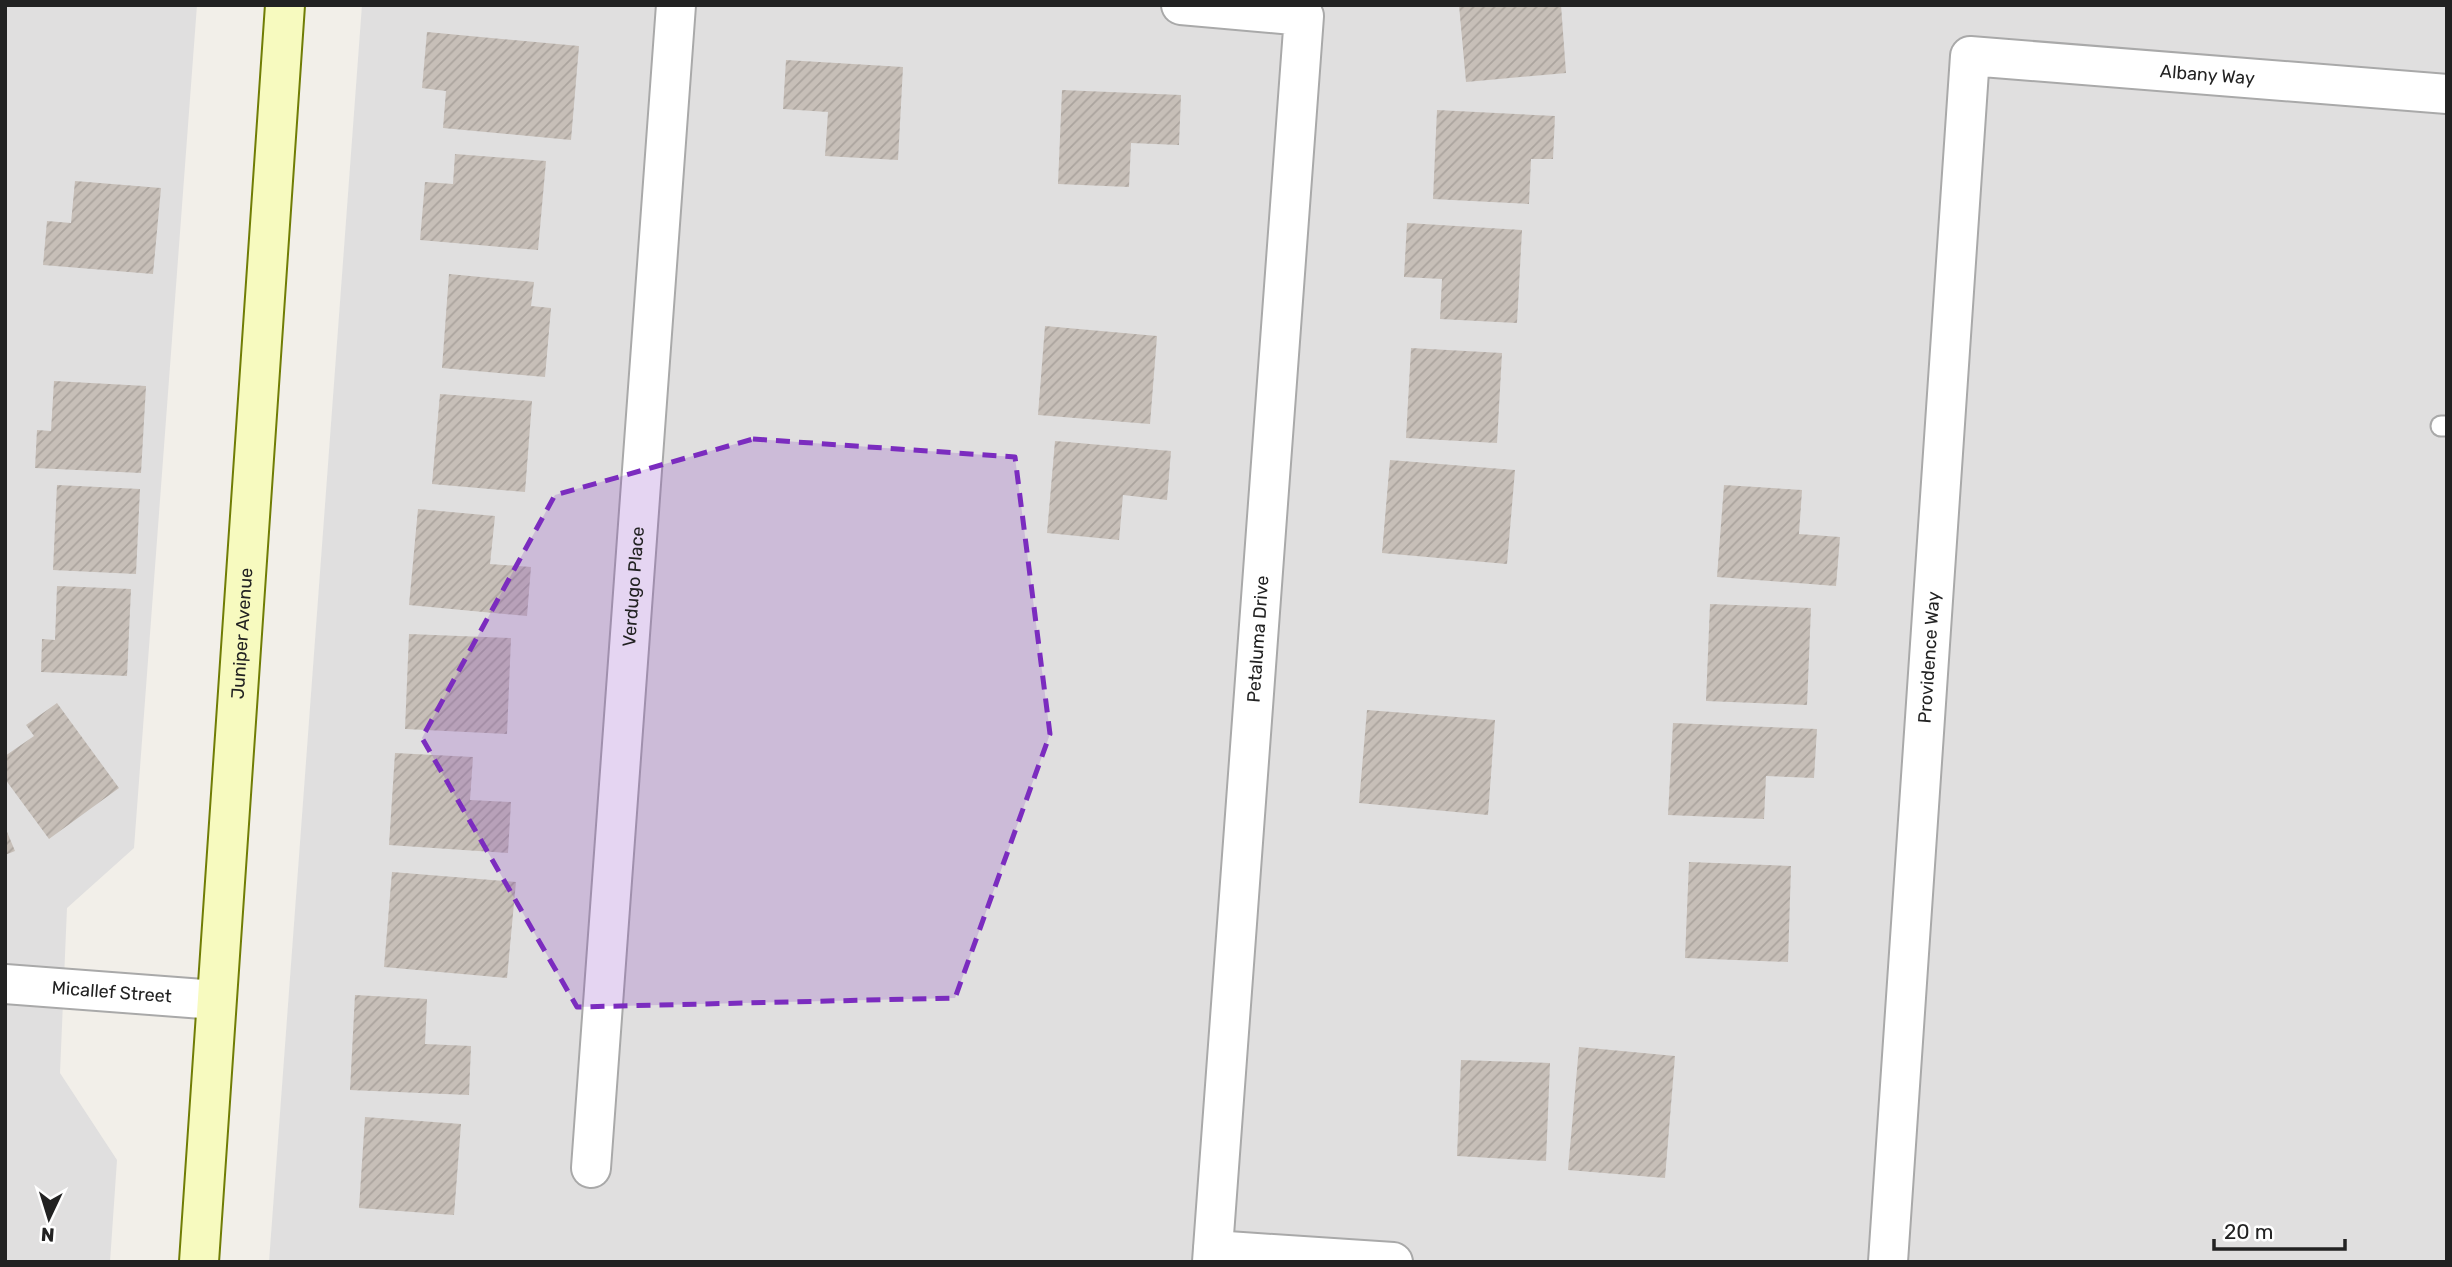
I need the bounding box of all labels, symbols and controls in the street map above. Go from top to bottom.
street label: Albany Way [2159,60,2256,90]
street label: Verdugo Place [618,526,649,647]
street label: Juniper Avenue [227,567,257,700]
street label: Petaluma Drive [1243,575,1273,703]
street label: Providence Way [1914,591,1945,724]
street label: Micallef Street [51,977,173,1008]
north arrow [14,1183,84,1253]
scale bar [2214,1208,2345,1252]
text: 20 m [2224,1219,2273,1244]
text: N [40,1223,55,1246]

